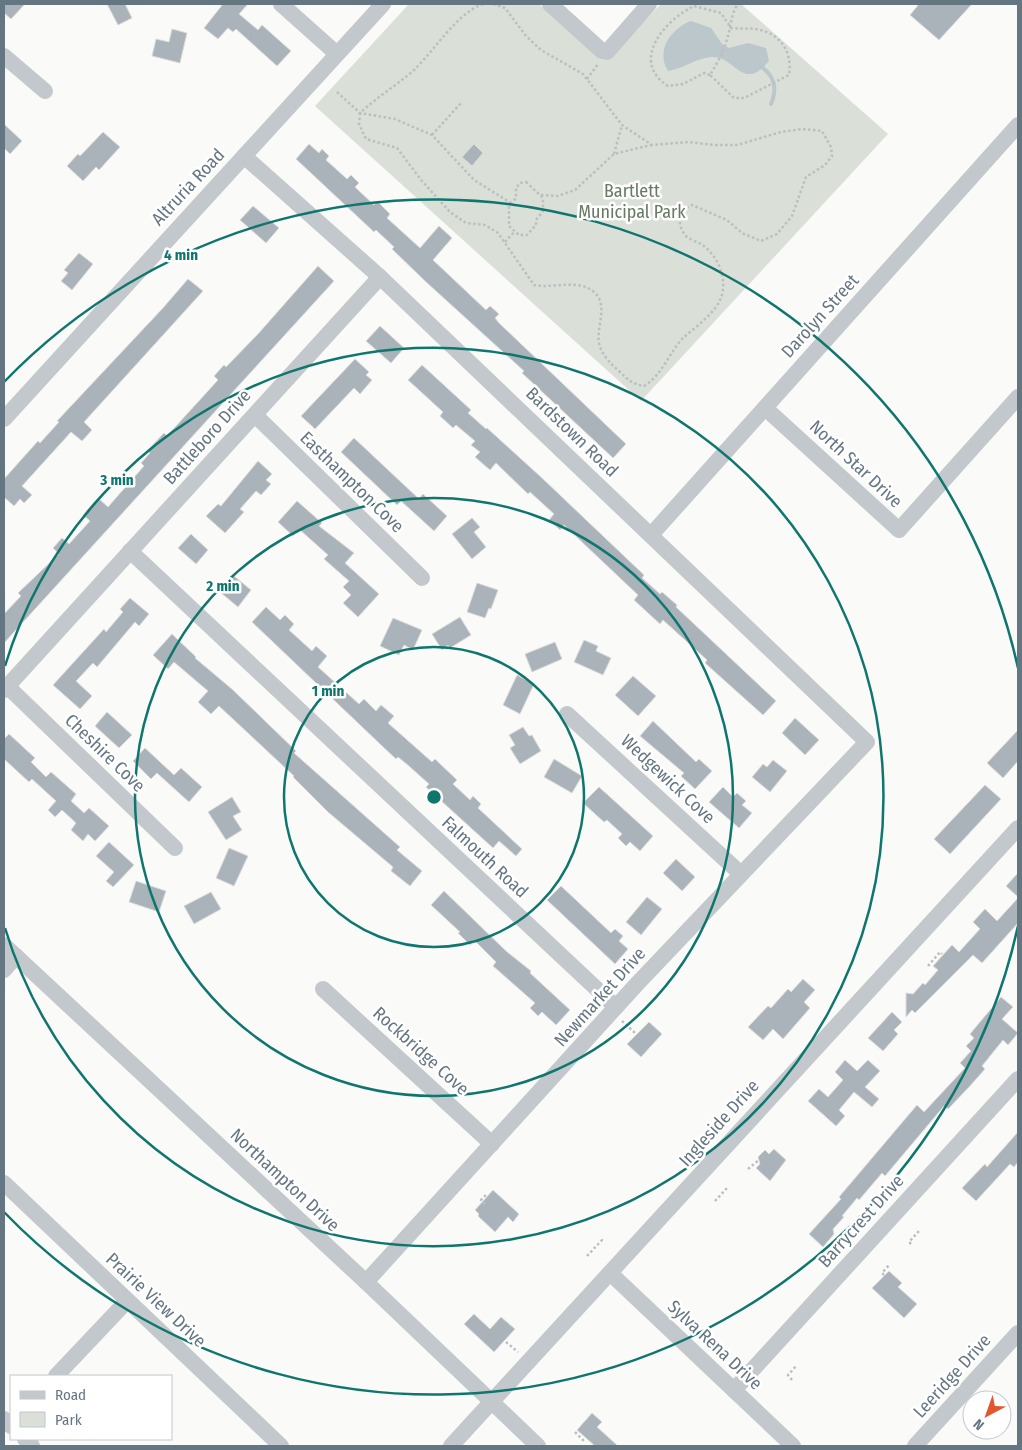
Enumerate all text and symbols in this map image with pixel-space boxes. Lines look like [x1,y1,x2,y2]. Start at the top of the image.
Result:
street label: Altruria Road [147,144,229,230]
park label: Bartlett Municipal Park [578,180,686,223]
text: 4 min [164,246,198,264]
street label: Darolyn Street [777,270,863,362]
street label: Bardstown Road [521,383,623,481]
street label: Battleboro Drive [159,385,256,489]
street label: North Star Drive [805,416,907,512]
street label: Easthampton Cove [295,427,409,537]
text: 3 min [99,471,134,489]
text: 2 min [205,577,240,595]
text: 1 min [312,682,344,700]
street label: Cheshire Cove [60,709,150,797]
street label: Wedgewick Cove [616,730,720,828]
centre of rings [425,788,443,806]
street label: Falmouth Road [437,811,533,903]
street label: Newmarket Drive [550,943,650,1051]
street label: Rockbridge Cove [369,1002,474,1100]
street label: Ingleside Drive [674,1075,764,1171]
street label: Northampton Drive [226,1124,344,1236]
street label: Barrycrest Drive [814,1170,909,1272]
street label: Prairie View Drive [101,1248,211,1352]
street label: Sylva Rena Drive [663,1296,767,1394]
street label: Leeridge Drive [909,1329,995,1422]
legend [10,1375,172,1440]
text: Road [55,1386,86,1404]
north arrow [962,1390,1012,1440]
text: Park [55,1411,82,1429]
text: N [970,1415,988,1434]

